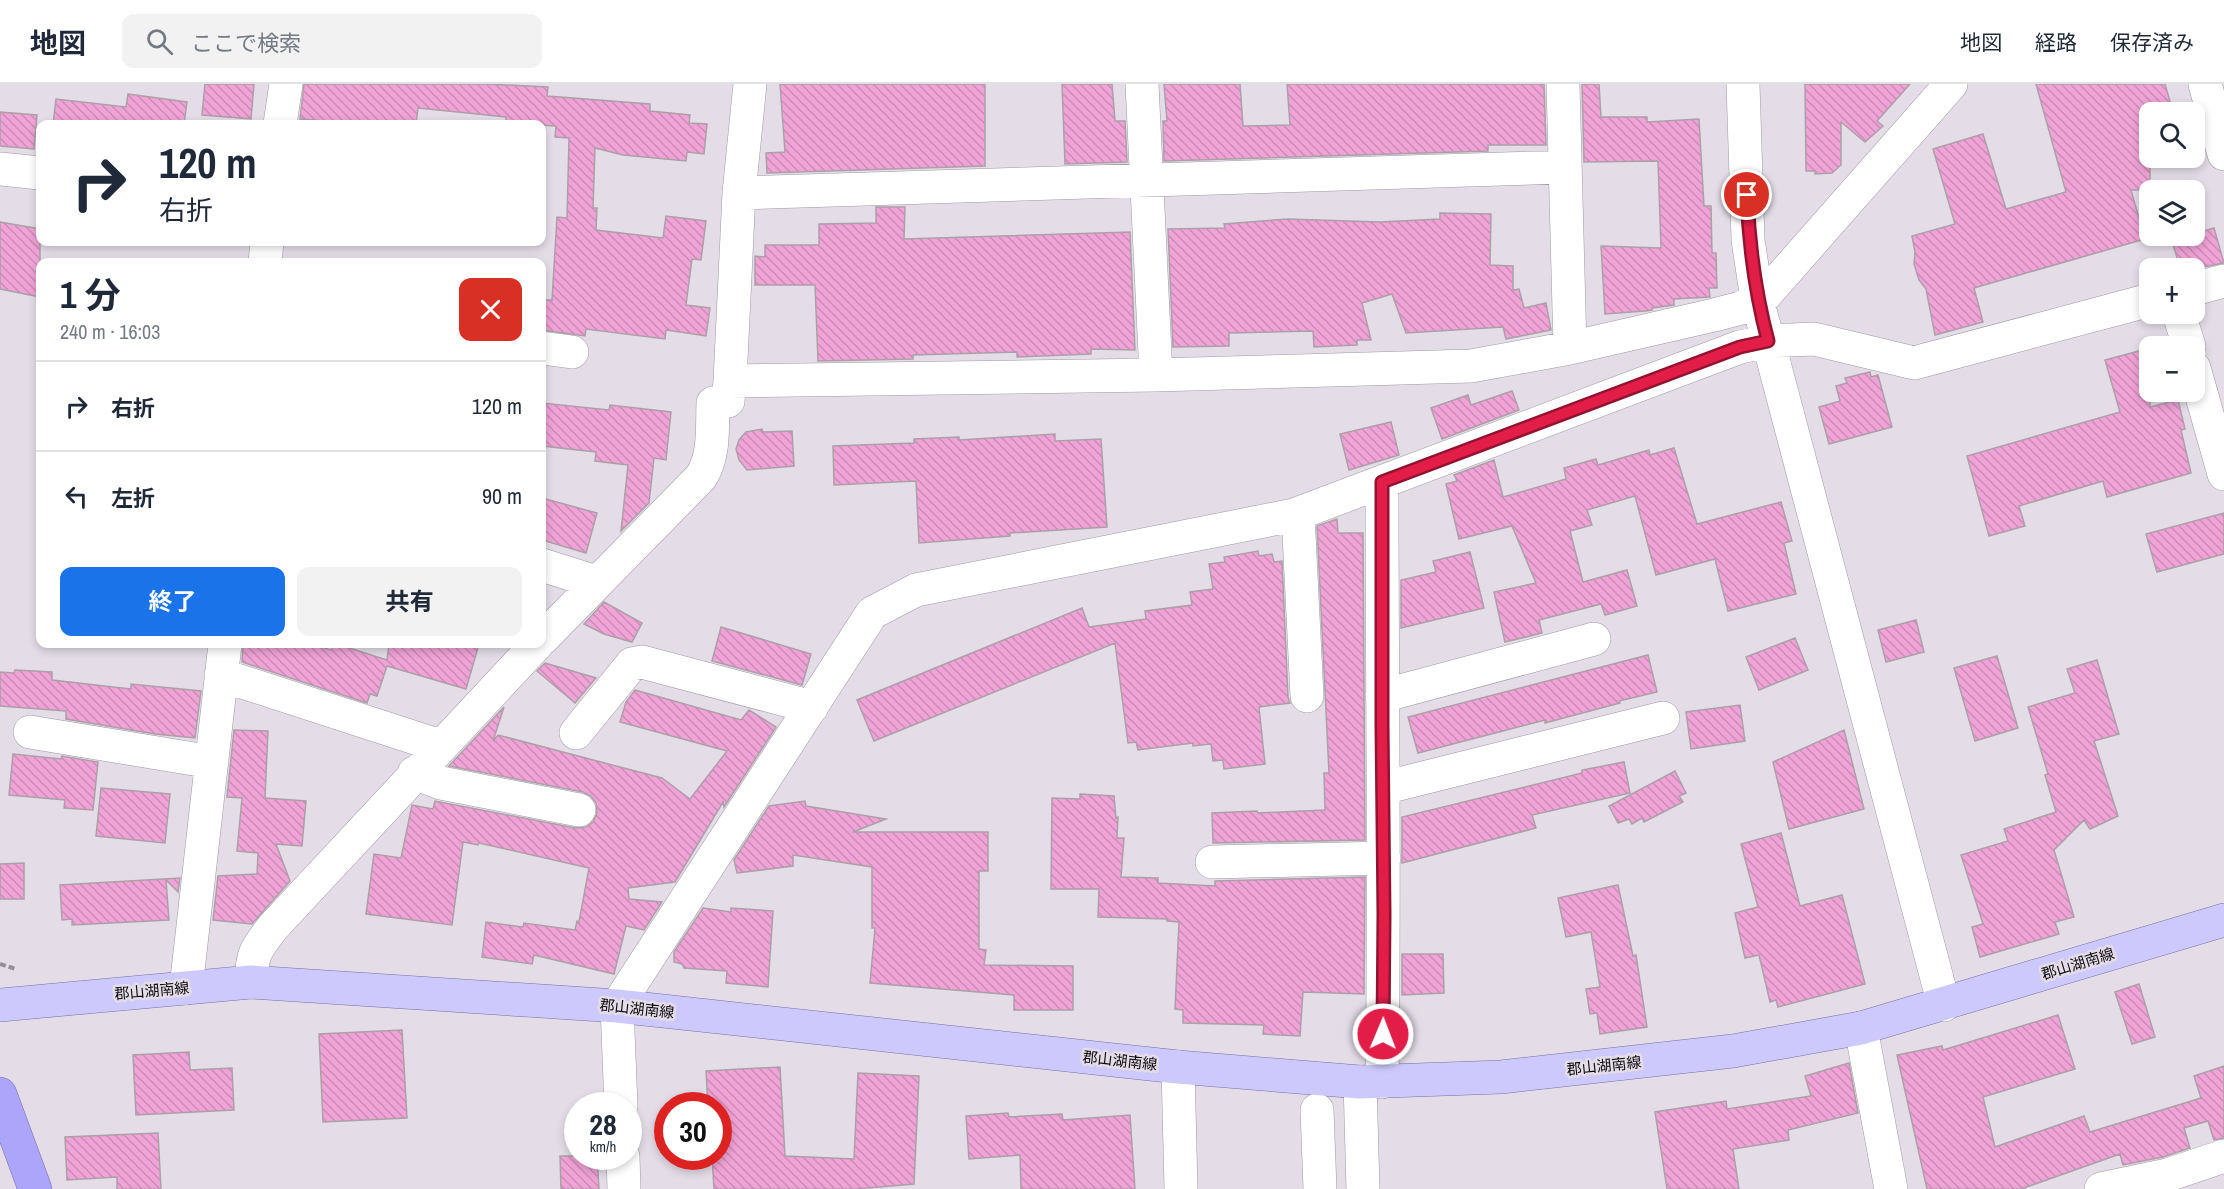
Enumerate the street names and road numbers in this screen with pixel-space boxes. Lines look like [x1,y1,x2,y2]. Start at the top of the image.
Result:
street label: 郡山湖南線 [2039,943,2117,985]
street label: 郡山湖南線 [114,977,190,1004]
street label: 郡山湖南線 [599,994,675,1023]
street label: 郡山湖南線 [1082,1046,1158,1075]
street label: 郡山湖南線 [1566,1051,1642,1080]

